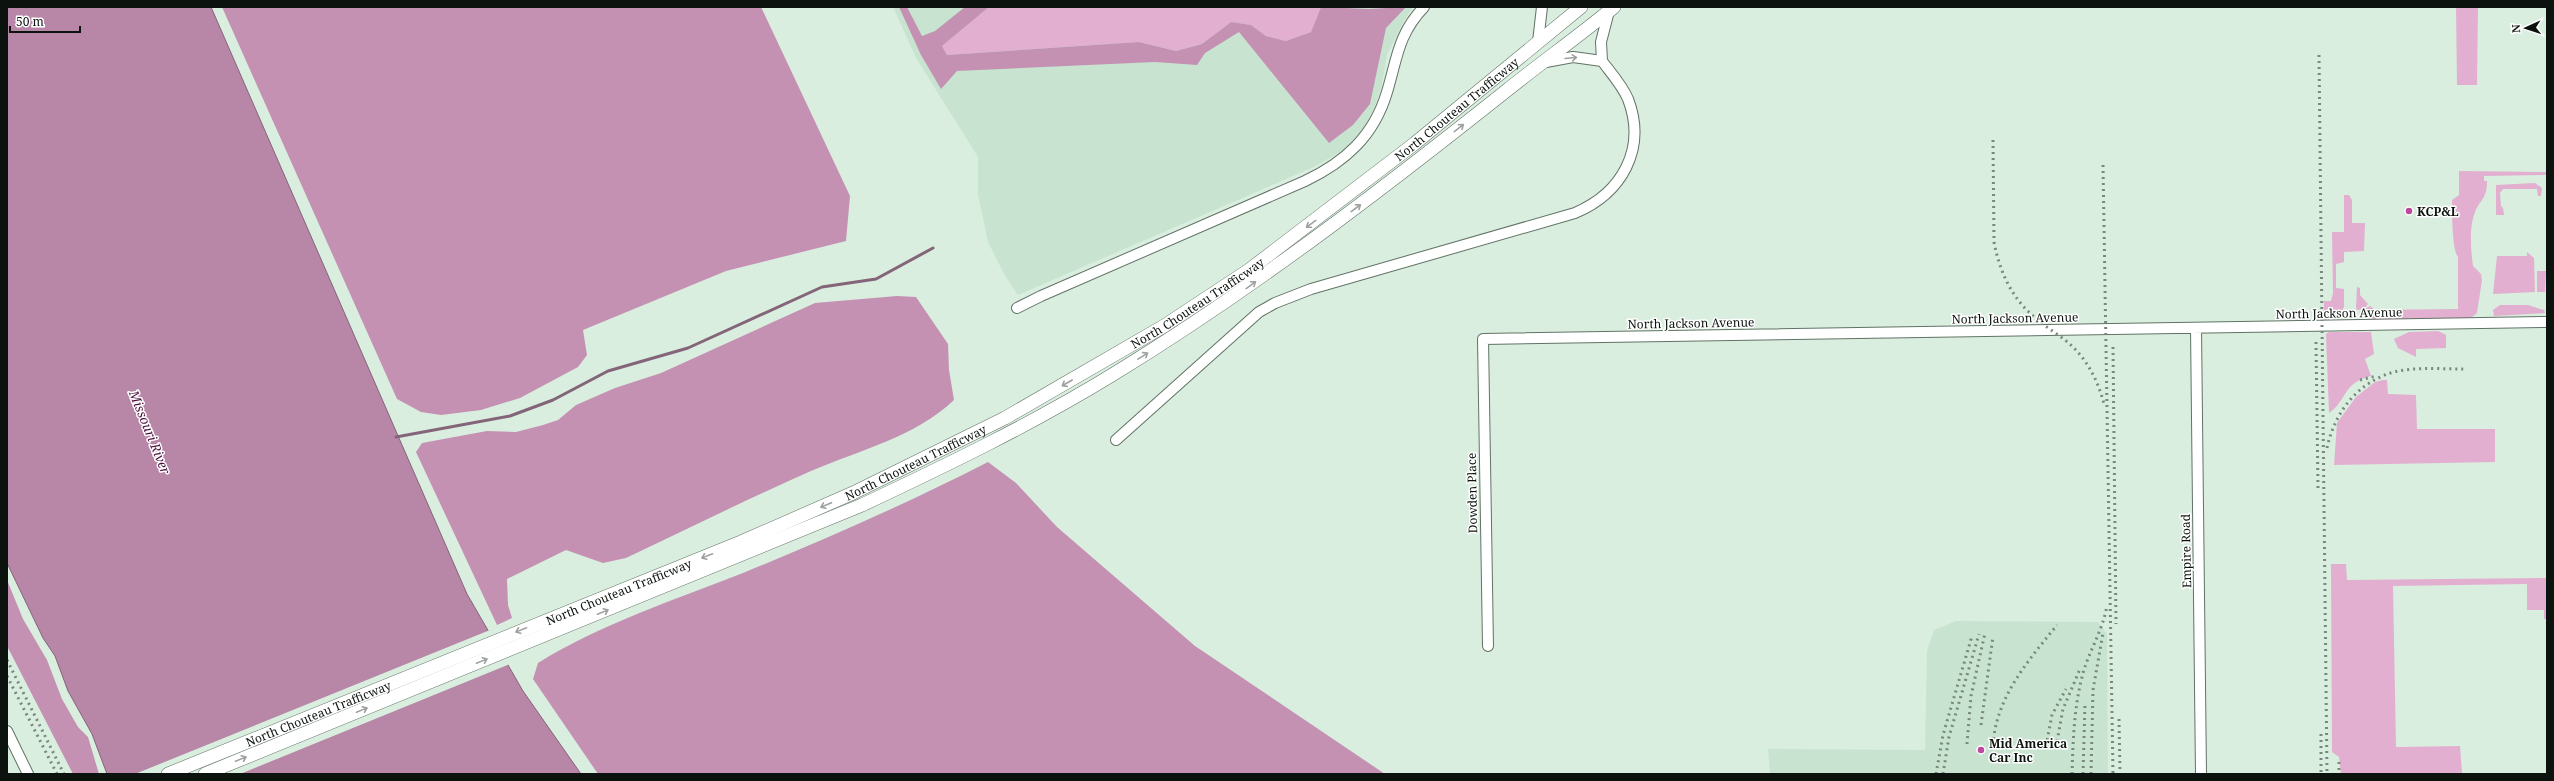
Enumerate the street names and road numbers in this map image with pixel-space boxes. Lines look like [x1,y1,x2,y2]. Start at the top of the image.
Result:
street label: North Chouteau Trafficway [1391,53,1522,165]
street label: North Chouteau Trafficway [1127,253,1267,352]
street label: North Jackson Avenue [2275,303,2403,323]
street label: North Jackson Avenue [1951,308,2079,328]
street label: North Jackson Avenue [1627,313,1755,333]
street label: North Chouteau Trafficway [842,420,989,504]
street label: Dowden Place [1463,453,1481,533]
street label: Empire Road [2177,513,2195,588]
street label: North Chouteau Trafficway [543,554,694,629]
street label: North Chouteau Trafficway [243,676,394,750]

